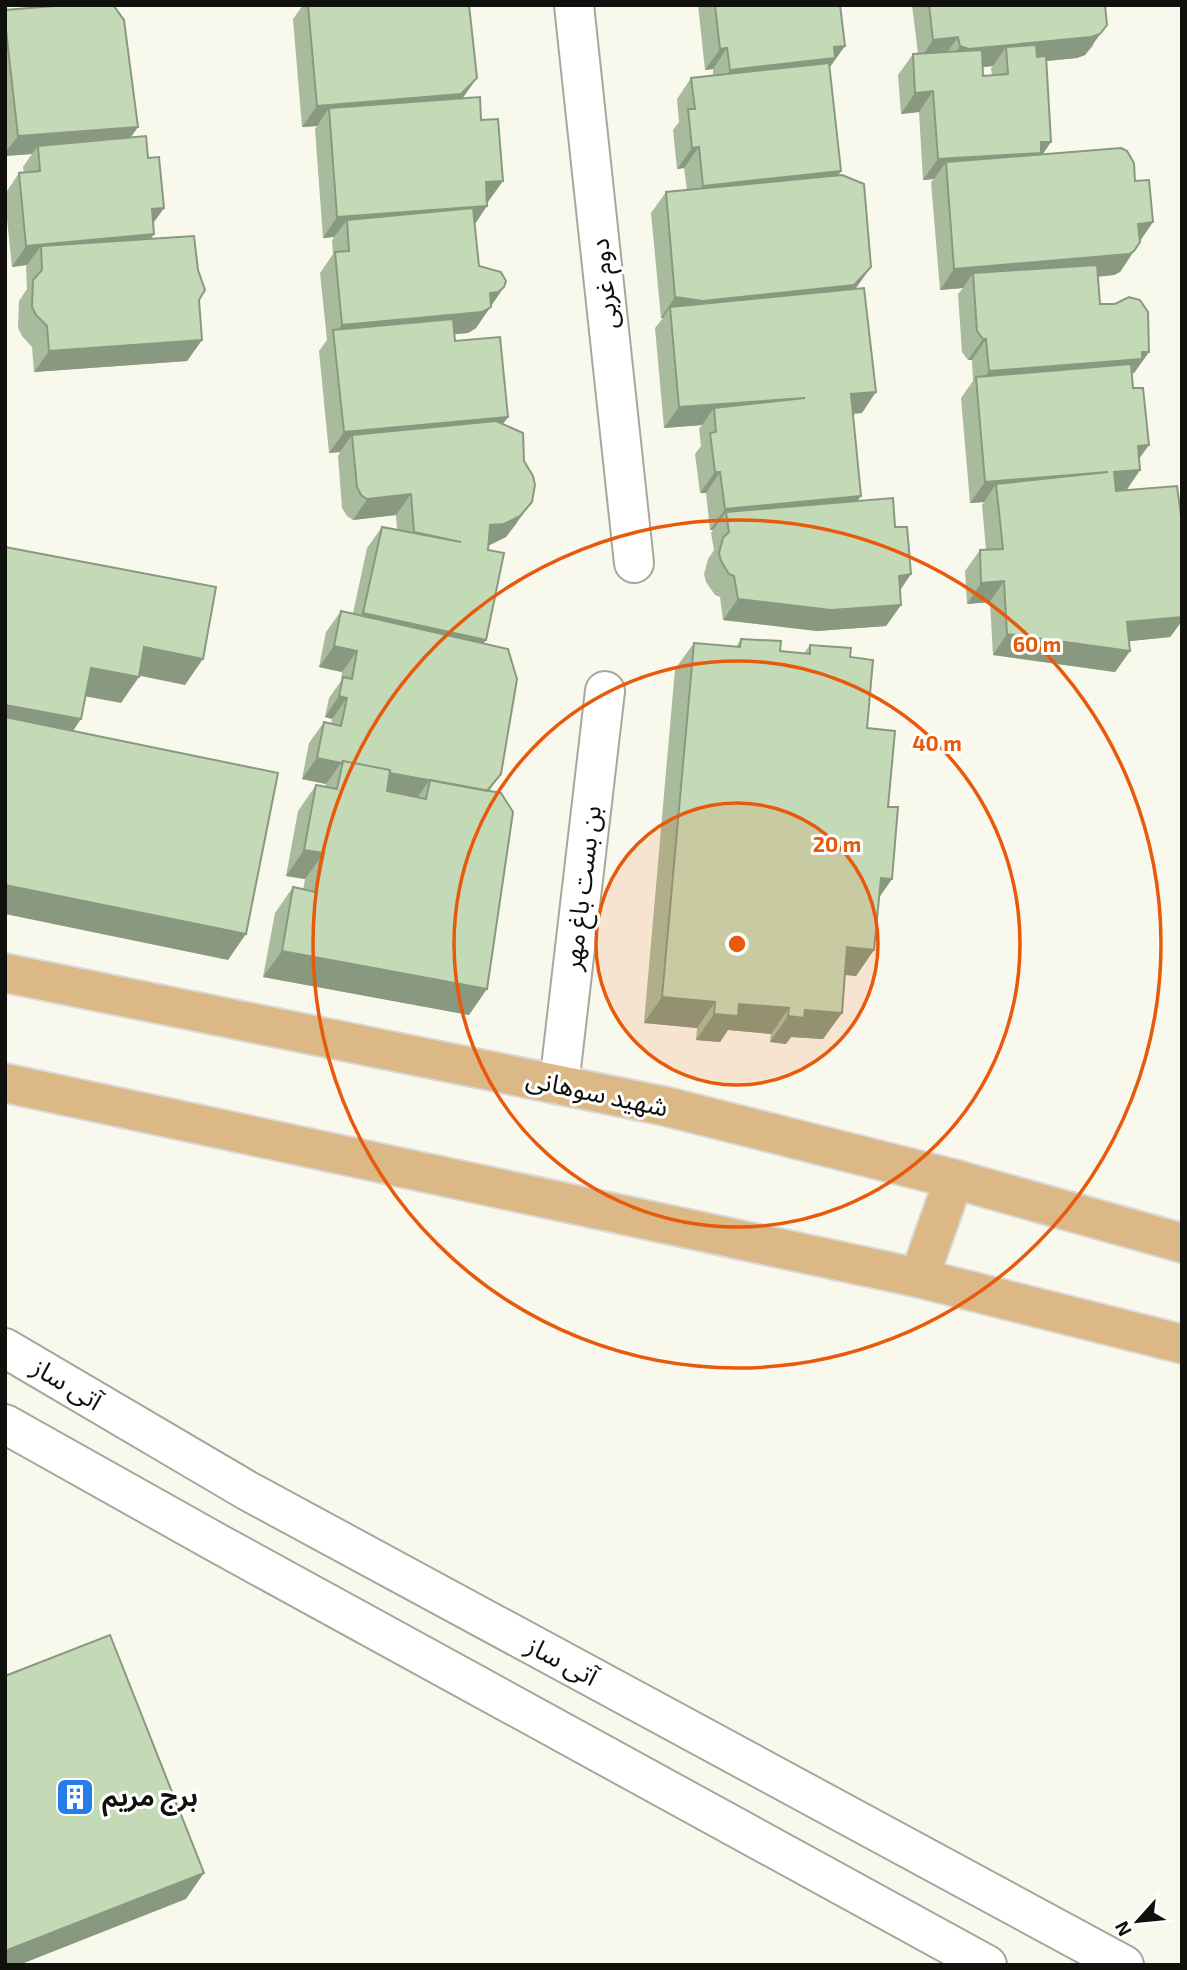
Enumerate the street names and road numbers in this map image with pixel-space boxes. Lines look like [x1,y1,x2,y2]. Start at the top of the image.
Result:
street label: دوم غربی [582,237,629,331]
street label: بن بست باغ مهر [555,804,611,974]
street label: شهید سوهانی [523,1061,671,1123]
street label: آتی ساز [26,1349,110,1417]
street label: آتی ساز [520,1628,605,1693]

